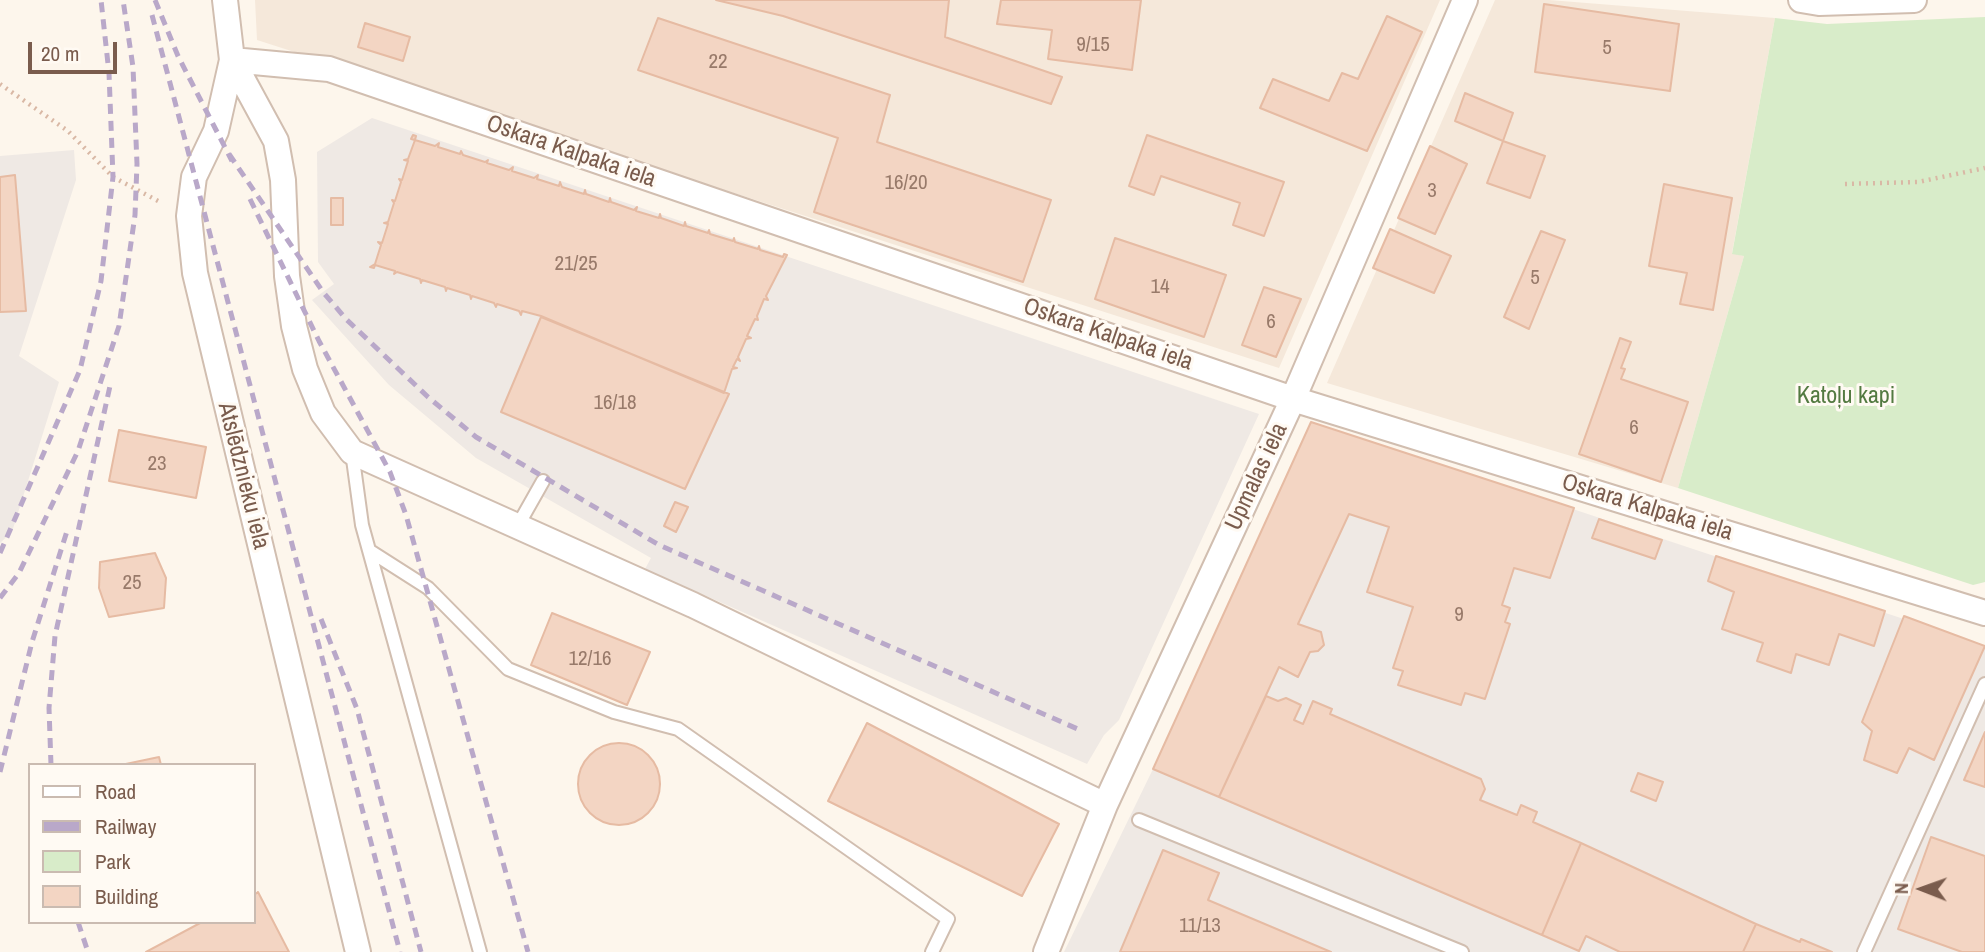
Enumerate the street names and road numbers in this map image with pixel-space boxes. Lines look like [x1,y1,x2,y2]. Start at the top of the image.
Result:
street label: Oskara Kalpaka iela [483,110,659,194]
street label: Oskara Kalpaka iela [1020,293,1196,377]
street label: Atslēdznieku iela [211,400,275,552]
street label: Upmalas iela [1220,419,1294,535]
street label: Oskara Kalpaka iela [1558,468,1736,548]

